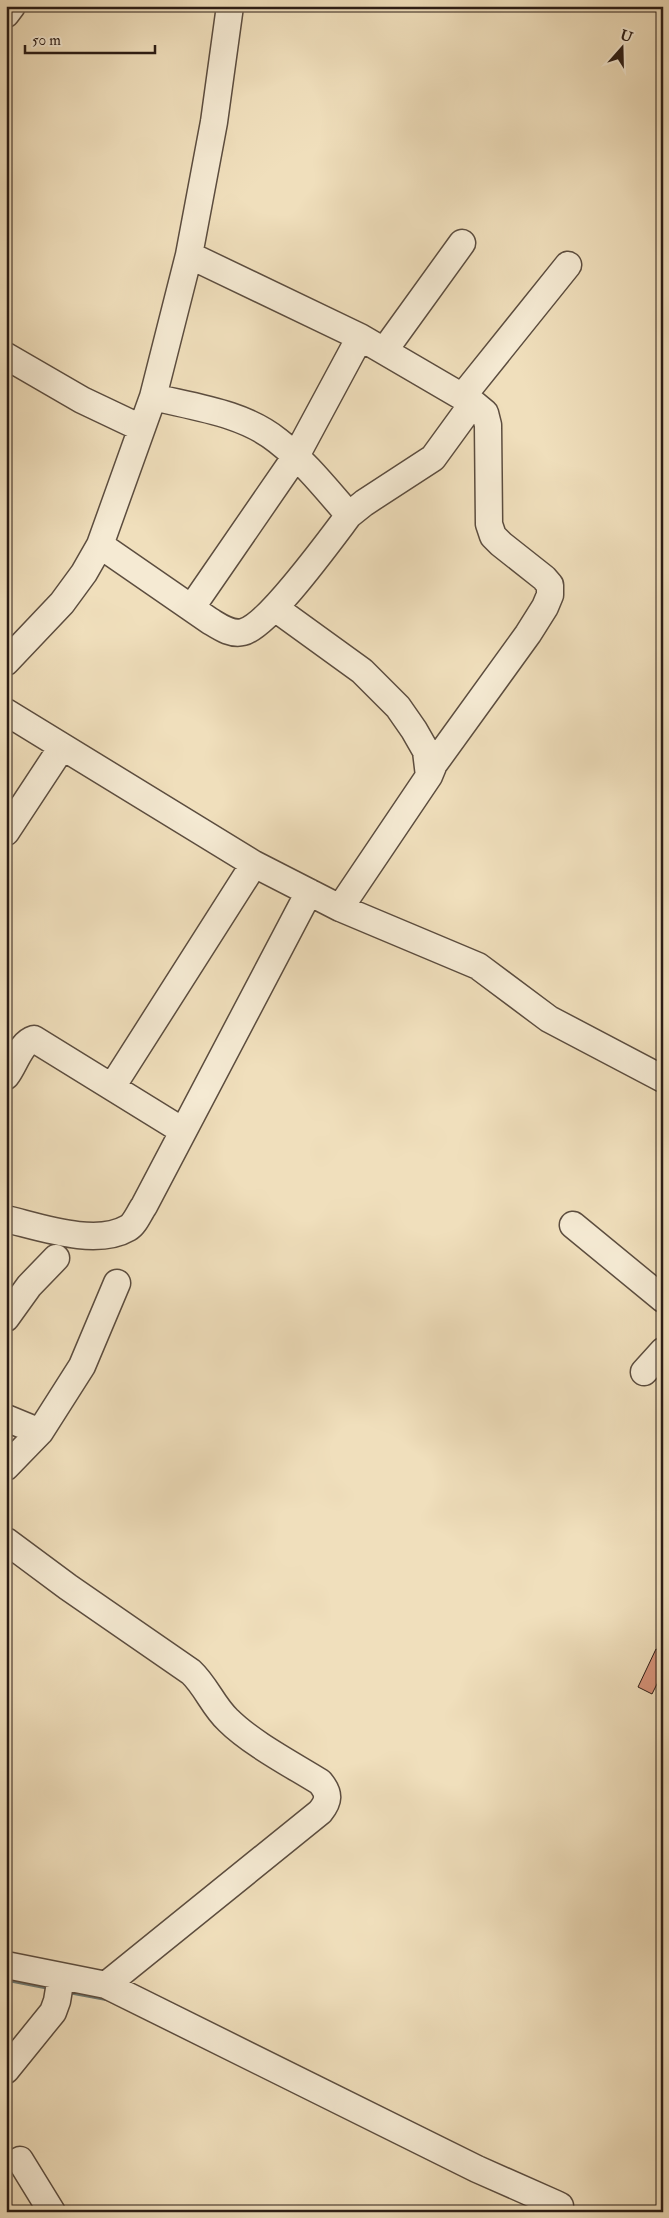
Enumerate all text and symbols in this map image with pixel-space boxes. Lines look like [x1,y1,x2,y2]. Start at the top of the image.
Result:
scale bar [25,22,155,54]
north arrow [596,22,646,72]
text: U [618,26,635,46]
text: 50 m [32,31,61,50]

